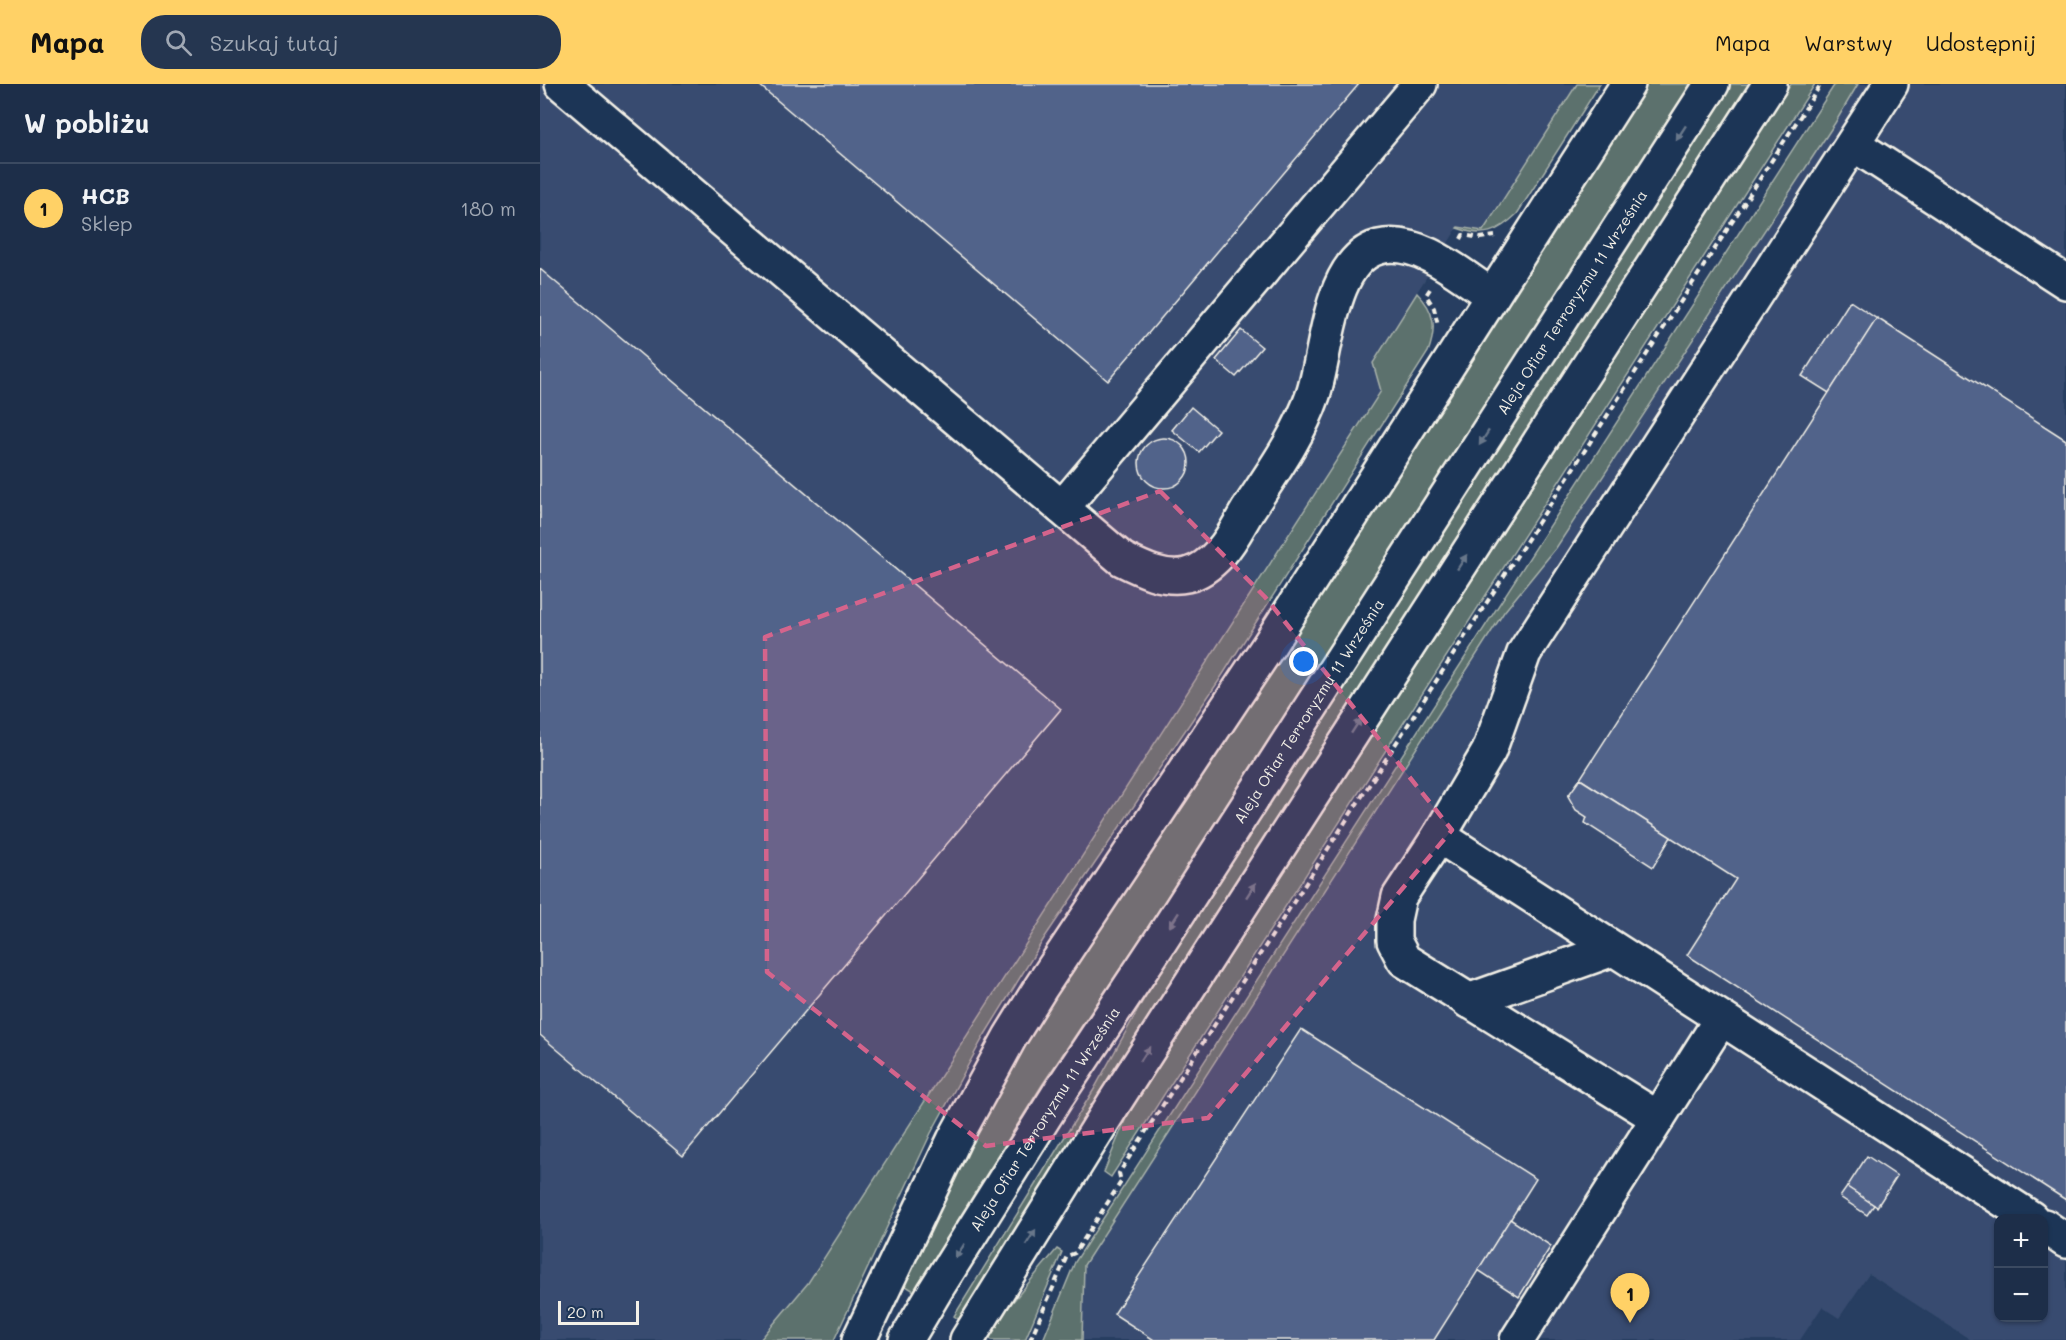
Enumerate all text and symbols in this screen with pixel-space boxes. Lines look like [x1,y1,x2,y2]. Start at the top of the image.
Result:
search box [141,15,561,69]
text: Mapa [30,24,105,60]
icon: search [162,26,195,59]
text: Szukaj tutaj [210,28,339,57]
text: Mapa [1715,29,1771,56]
text: Warstwy [1804,29,1893,56]
text: Udostępnij [1926,29,2036,56]
text: W pobliżu [24,106,150,140]
one-way arrow [1675,125,1686,141]
text: HCB [81,181,130,210]
street label: Aleja Ofiar Terroryzmu 11 Września [1492,186,1651,418]
text: 1 [39,195,48,221]
text: 180 m [460,195,516,221]
text: Sklep [81,210,133,236]
one-way arrow [1478,430,1490,446]
one-way arrow [1456,554,1467,570]
street label: Aleja Ofiar Terroryzmu 11 Września [1229,595,1388,827]
your location [1289,647,1318,676]
one-way arrow [1351,718,1362,734]
one-way arrow [1245,882,1256,898]
one-way arrow [1169,912,1180,928]
street label: Aleja Ofiar Terroryzmu 11 Września [965,1003,1124,1235]
one-way arrow [1140,1046,1151,1062]
map controls [1994,1214,2048,1322]
button: + [1994,1214,2048,1268]
one-way arrow [1025,1228,1036,1245]
one-way arrow [954,1243,965,1259]
button: − [1994,1268,2048,1322]
pin: 1 [1610,1274,1650,1323]
scale bar [558,1298,639,1326]
text: 20 m [567,1301,604,1322]

